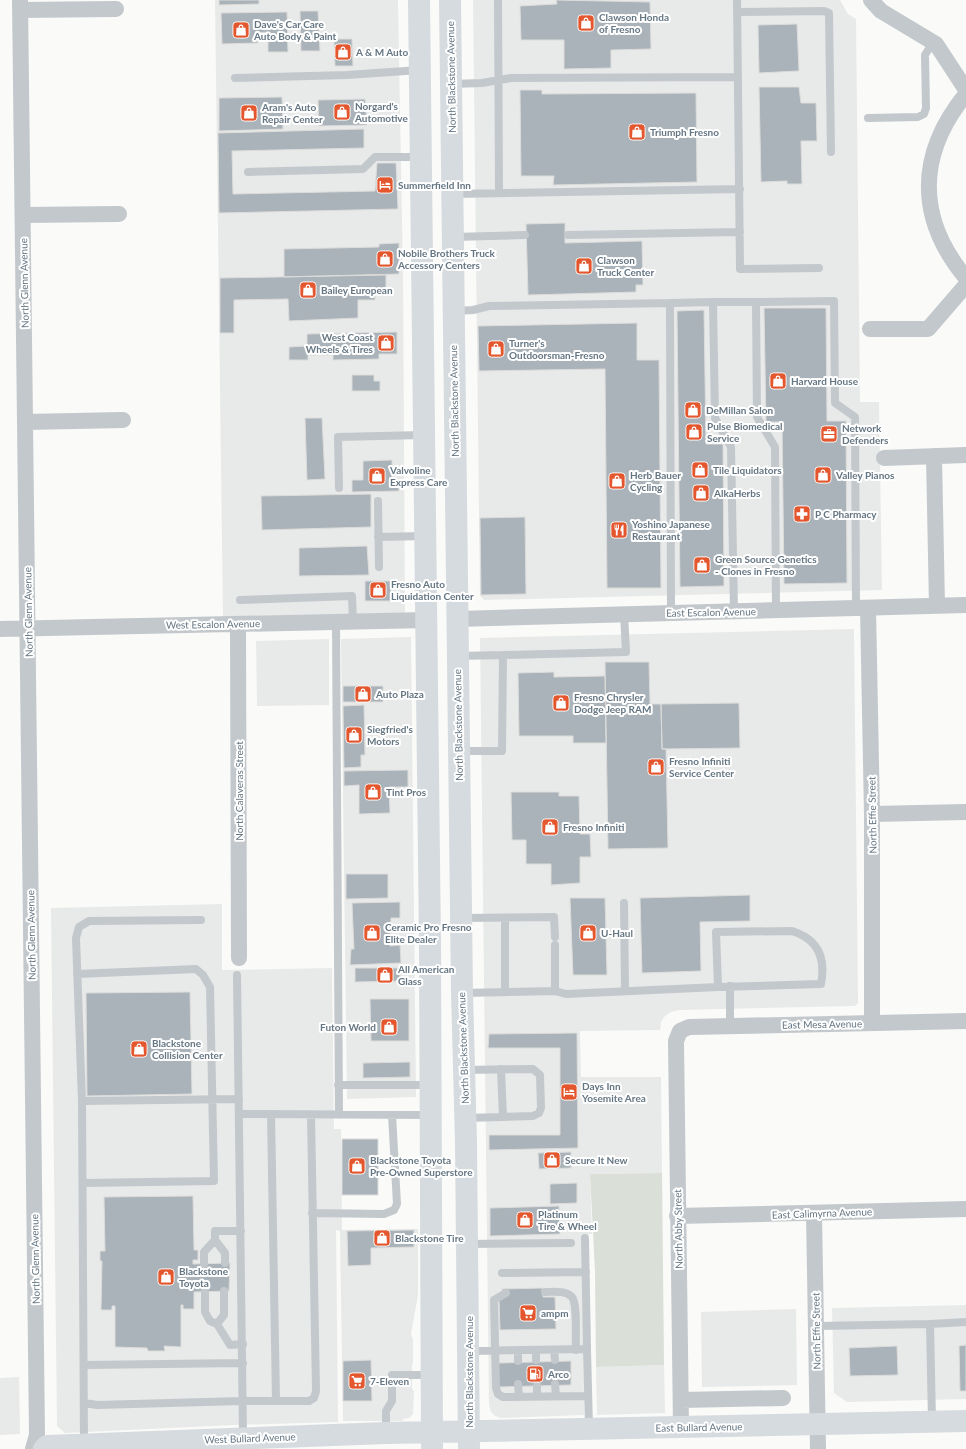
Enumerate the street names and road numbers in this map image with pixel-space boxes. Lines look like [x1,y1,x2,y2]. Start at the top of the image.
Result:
street label: North Blackstone Avenue [444,21,458,133]
street label: North Glenn Avenue [17,238,31,328]
street label: North Blackstone Avenue [447,345,461,457]
street label: North Glenn Avenue [21,567,35,657]
street label: East Escalon Avenue [666,605,756,619]
street label: West Escalon Avenue [166,617,260,631]
street label: North Blackstone Avenue [451,669,465,781]
street label: North Calaveras Street [233,741,245,841]
street label: North Effie Street [865,776,879,854]
street label: North Glenn Avenue [24,890,38,980]
street label: North Blackstone Avenue [455,992,471,1104]
street label: East Mesa Avenue [782,1017,862,1031]
street label: North Abby Street [671,1189,685,1269]
street label: East Calimyrna Avenue [772,1205,872,1221]
street label: North Glenn Avenue [28,1214,42,1304]
street label: North Effie Street [809,1292,823,1370]
street label: North Blackstone Avenue [463,1316,475,1428]
street label: East Bullard Avenue [655,1420,743,1434]
street label: West Bullard Avenue [204,1430,296,1446]

